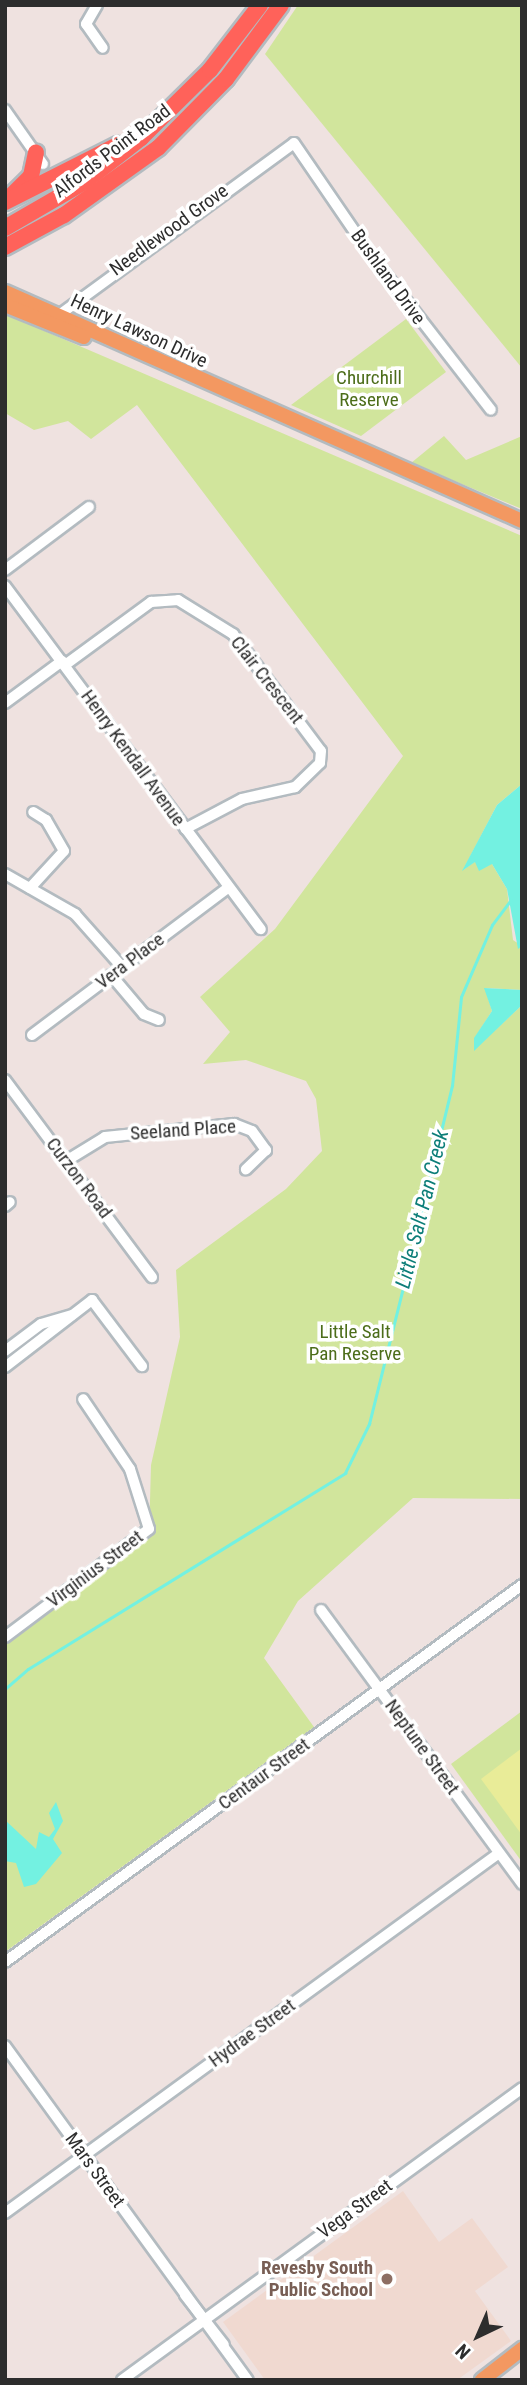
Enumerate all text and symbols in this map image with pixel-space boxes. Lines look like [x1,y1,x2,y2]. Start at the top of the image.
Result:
street label: Alfords Point Road [49,100,175,202]
street label: Needlewood Grove [105,179,233,281]
street label: Bushland Drive [346,225,430,329]
street label: Henry Lawson Drive [67,289,211,373]
park label: Churchill Reserve [336,367,402,411]
street label: Clair Crescent [226,632,308,728]
street label: Henry Kendall Avenue [76,686,190,830]
street label: Vera Place [91,928,169,994]
street label: Seeland Place [129,1115,237,1145]
water label: Little Salt Pan Creek [390,1127,454,1291]
street label: Curzon Road [41,1133,117,1223]
park label: Little Salt Pan Reserve [309,1321,401,1365]
street label: Virginius Street [42,1525,148,1613]
street label: Neptune Street [380,1695,464,1799]
street label: Centaur Street [214,1733,314,1815]
street label: Hydrae Street [204,1994,300,2072]
street label: Mars Street [60,2128,130,2212]
street label: Vega Street [313,2174,397,2244]
place label: Revesby South Public School [261,2257,373,2301]
marker: Revesby South Public School [379,2271,395,2287]
north arrow [443,2301,513,2371]
text: N [451,2339,475,2364]

